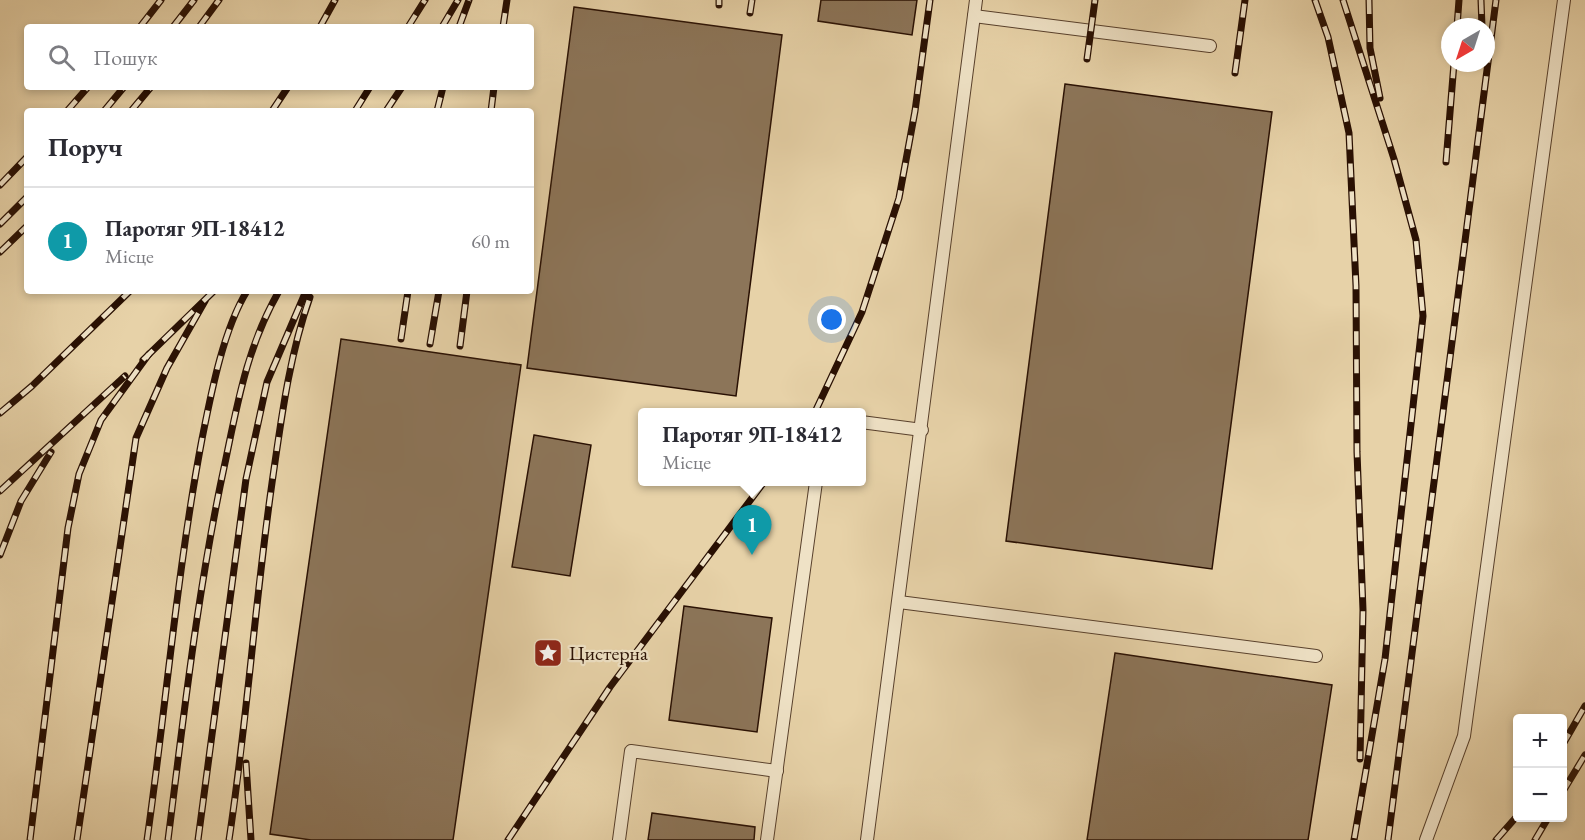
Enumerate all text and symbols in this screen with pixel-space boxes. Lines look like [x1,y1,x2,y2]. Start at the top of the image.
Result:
north arrow [1441,18,1495,72]
search box [24,24,534,90]
icon: search [45,41,78,74]
text: Пошук [93,43,157,72]
text: Поруч [48,130,123,164]
text: Паротяг 9П-18412 [105,214,285,243]
text: 1 [62,228,73,254]
text: 60 m [471,228,510,254]
text: Місце [105,243,154,269]
your location [817,305,846,334]
popup [638,408,866,486]
text: Паротяг 9П-18412 [662,420,842,449]
text: Місце [662,449,711,475]
pin: 1 [732,506,771,555]
place icon: Цистерна [532,637,564,669]
place label: Цистерна [569,640,648,666]
map controls [1513,714,1567,822]
button: + [1513,714,1567,768]
button: − [1513,768,1567,822]

